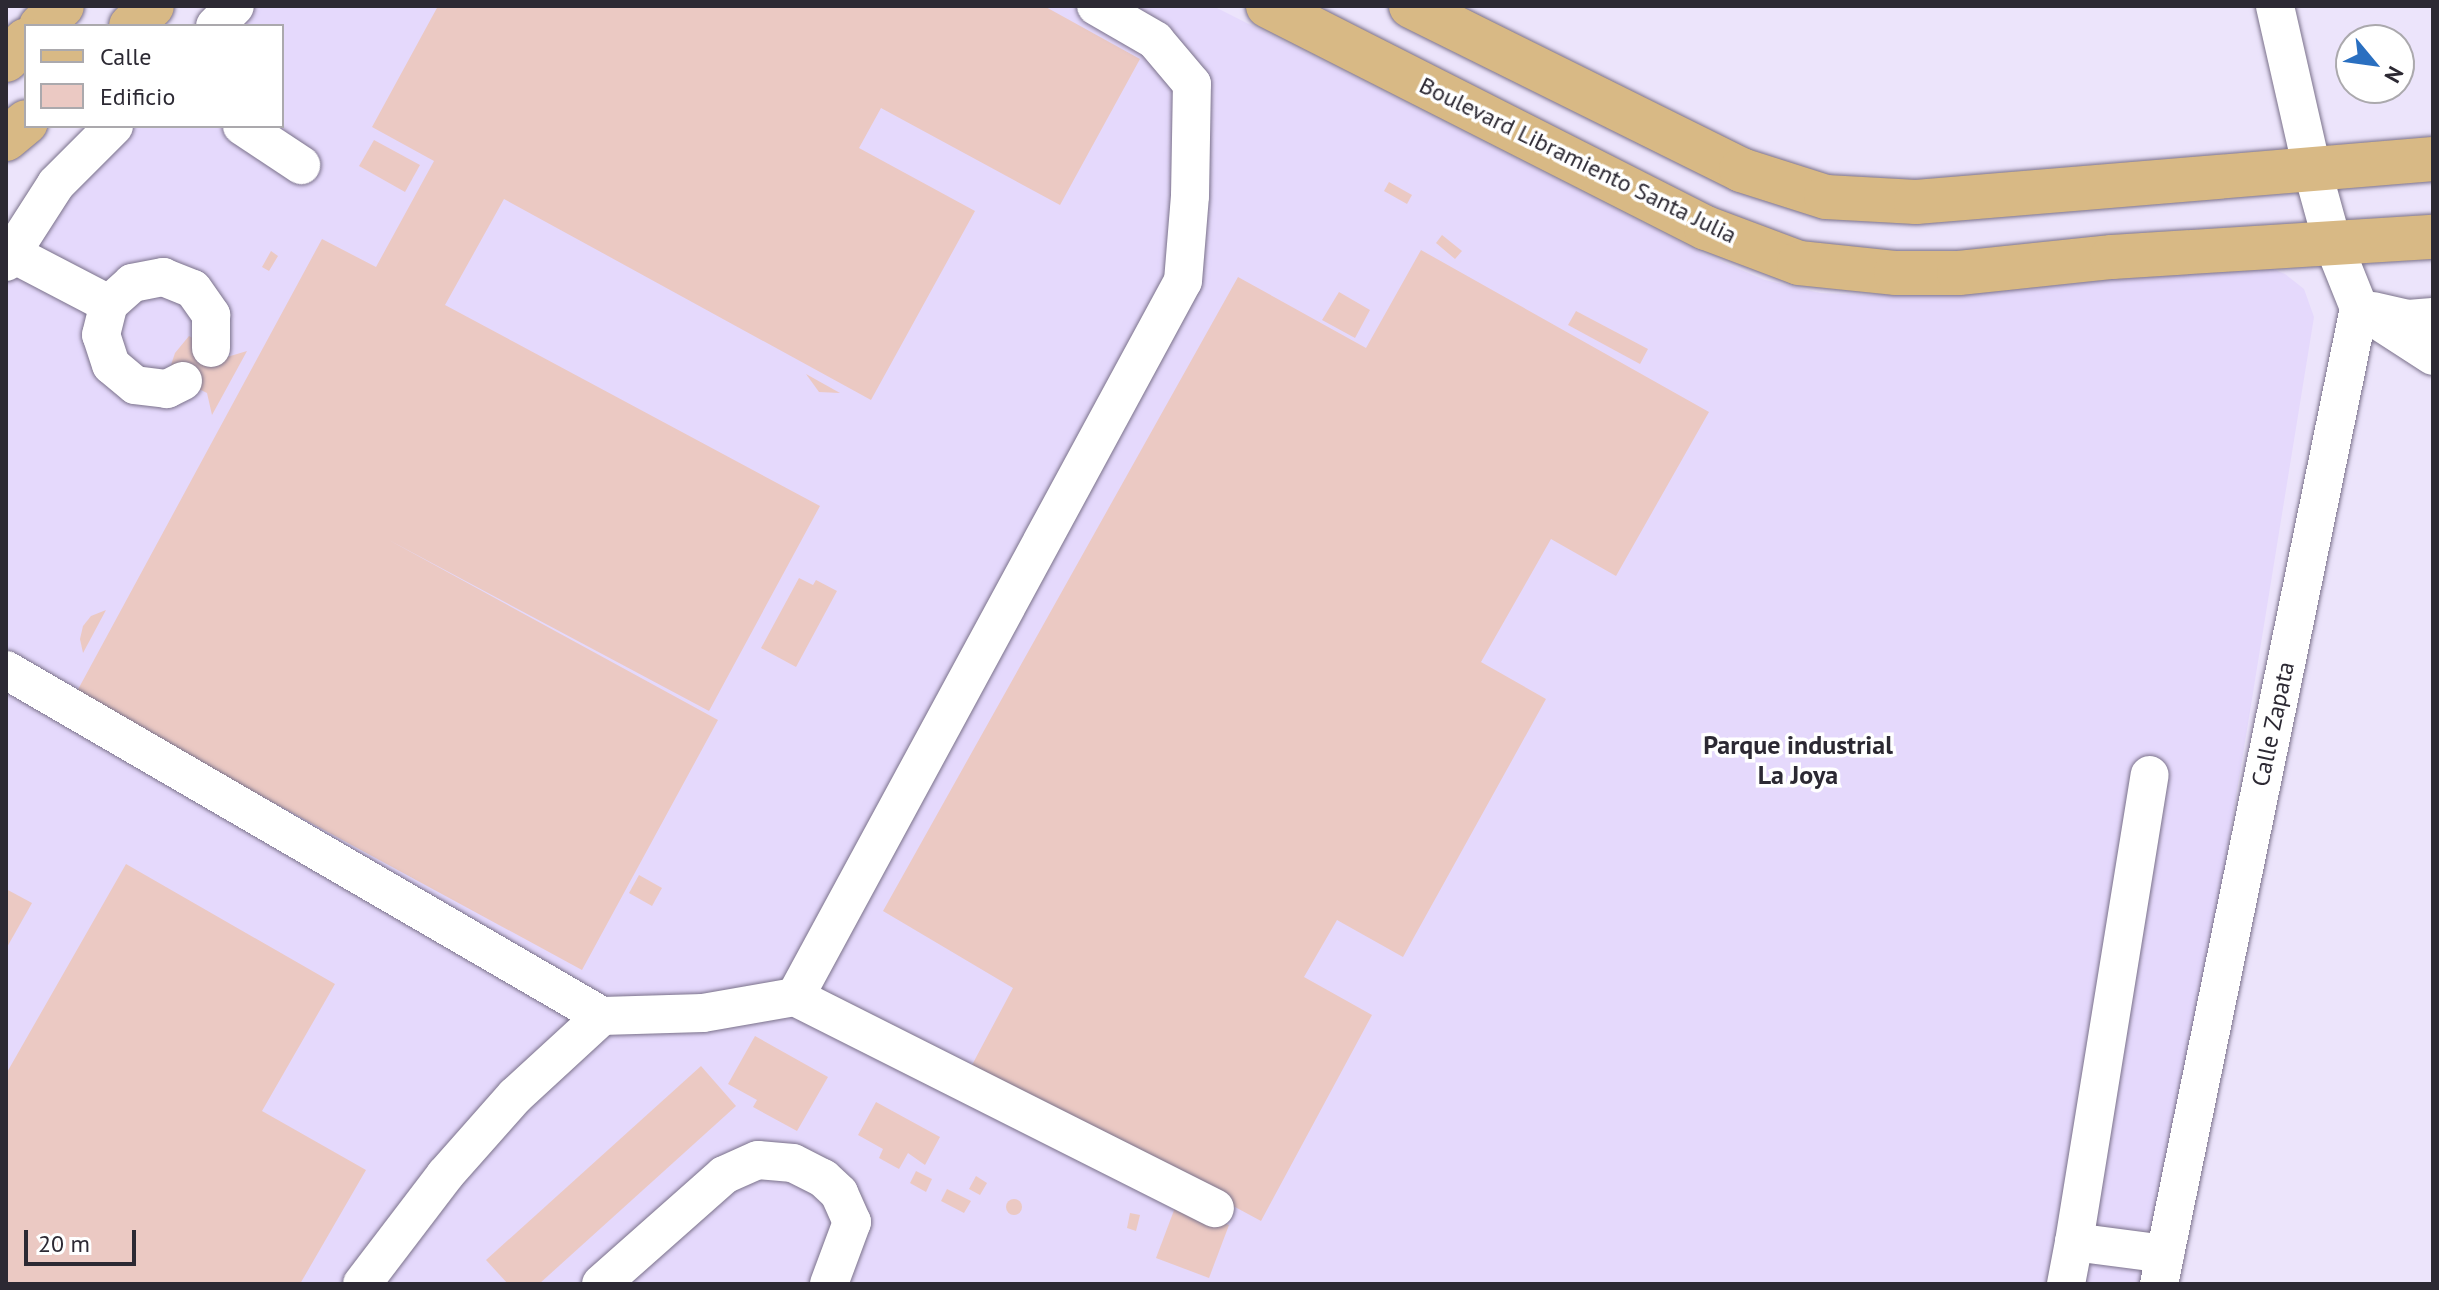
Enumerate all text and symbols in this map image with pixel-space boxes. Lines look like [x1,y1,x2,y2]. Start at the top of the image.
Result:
legend [24,24,284,128]
north arrow [2335,24,2415,104]
text: Calle [100,41,151,72]
text: N [2378,62,2410,88]
street label: Boulevard Libramiento Santa Julia [1415,71,1741,249]
text: Edificio [100,81,175,112]
street label: Calle Zapata [2246,659,2300,789]
district label: Parque industrial La Joya [1703,729,1893,790]
scale bar [28,1214,140,1264]
text: 20 m [38,1228,90,1259]

